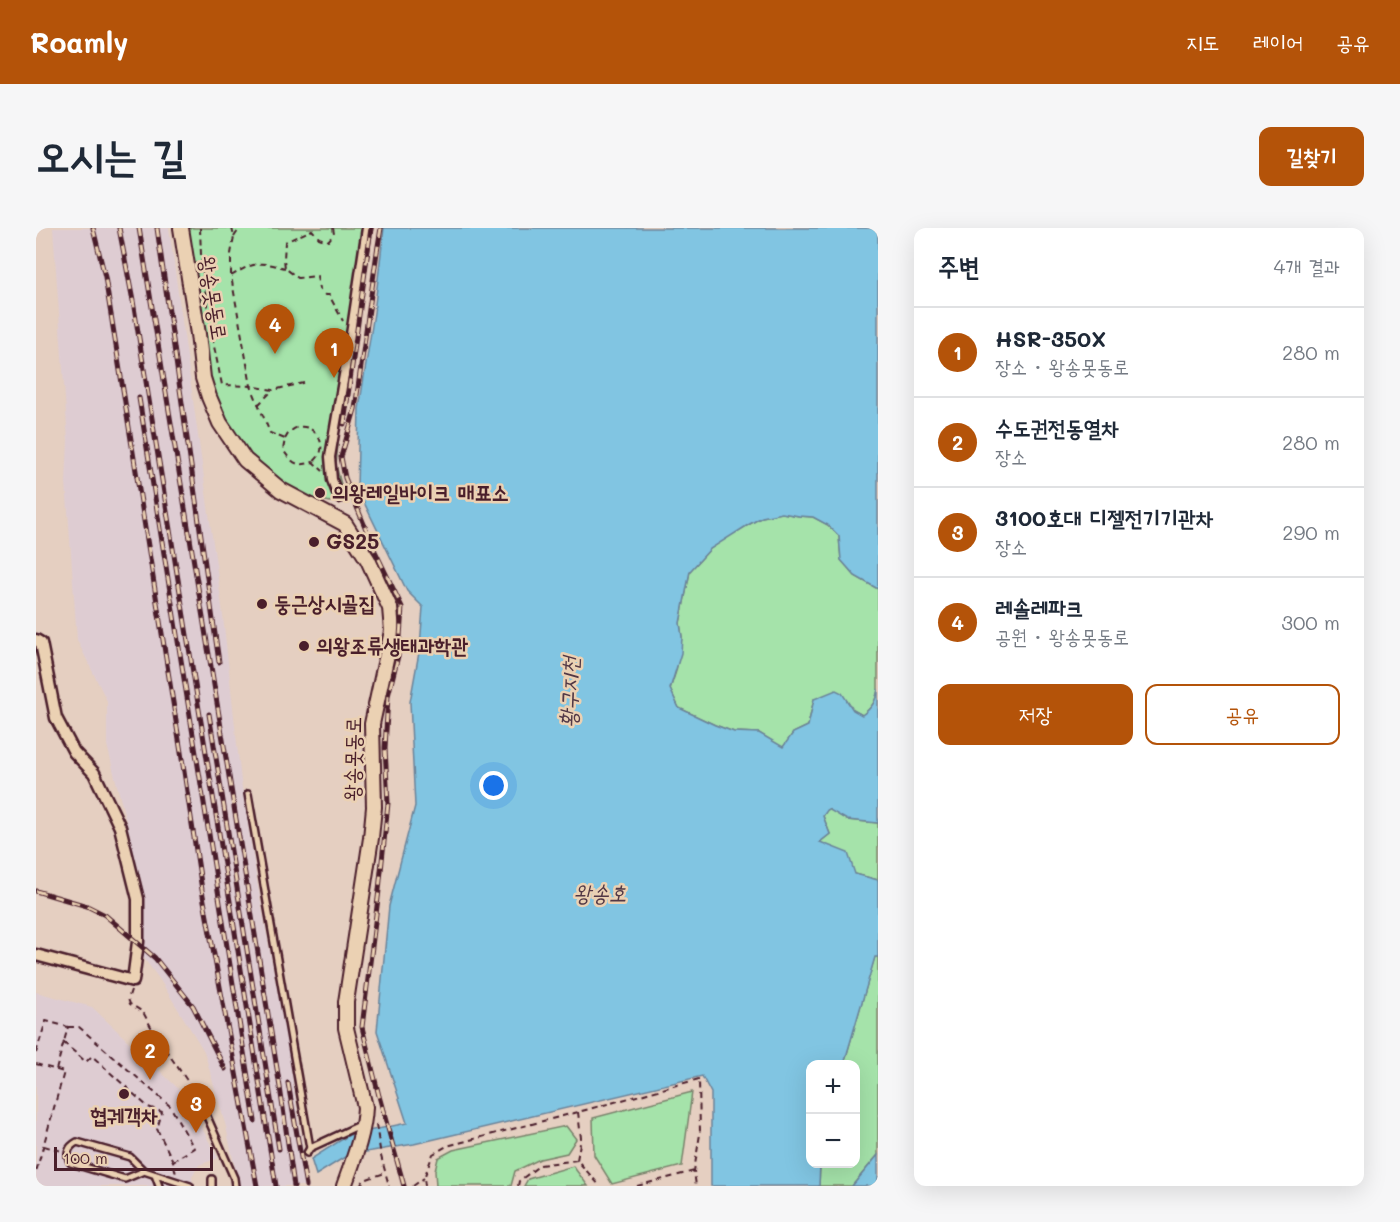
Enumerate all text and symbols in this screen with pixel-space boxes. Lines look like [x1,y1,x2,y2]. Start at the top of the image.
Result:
text: Roamly [30,24,129,60]
text: 지도 [1186,28,1220,55]
text: 레이어 [1253,28,1303,55]
text: 공유 [1336,28,1370,55]
text: 오시는 길 [36,127,186,182]
button: 길찾기 [1259,127,1364,186]
text: 주변 [938,249,980,283]
text: 4개 결과 [1274,253,1340,279]
street label: 왕송못동로 [195,254,234,342]
pin: 4 [256,304,294,354]
text: HSR-350X [995,324,1106,353]
pin: 1 [314,328,354,378]
text: 1 [953,339,962,365]
text: 280 m [1282,339,1340,365]
text: 장소 · 왕송못동로 [995,353,1129,379]
text: 수도권전동열차 [995,413,1119,442]
text: 2 [952,429,963,455]
text: 280 m [1282,429,1340,455]
text: 장소 [995,443,1027,469]
place label: 의왕레일바이크 매표소 [332,478,509,505]
marker: 의왕레일바이크 매표소 [313,486,327,500]
text: 3100호대 디젤전기기관차 [995,503,1214,532]
text: 3 [952,519,964,545]
text: 290 m [1282,519,1340,545]
place label: GS25 [326,527,379,554]
text: 장소 [995,533,1027,559]
marker: GS25 [307,535,321,549]
place label: 둥근상시골집 [274,589,375,616]
text: 레솔레파크 [995,593,1084,622]
marker: 둥근상시골집 [255,597,269,611]
text: 4 [951,609,964,635]
text: 300 m [1281,609,1340,635]
text: 공원 · 왕송못동로 [995,623,1129,649]
place label: 의왕조류생태과학관 [316,631,468,658]
marker: 의왕조류생태과학관 [297,639,311,653]
water label: 황구지천 [553,654,584,728]
button: 저장 [938,684,1133,745]
button: 공유 [1145,684,1340,745]
street label: 왕송못동로 [337,716,366,801]
your location [479,771,508,800]
water label: 왕송호 [573,878,627,907]
pin: 2 [130,1030,170,1080]
map controls [806,1060,860,1168]
button: + [806,1060,860,1114]
pin: 3 [176,1084,216,1133]
marker: 협궤객차 [117,1087,131,1101]
place label: 협궤객차 [90,1101,158,1128]
button: − [806,1114,860,1168]
scale bar [54,1144,213,1172]
text: 100 m [63,1147,108,1168]

